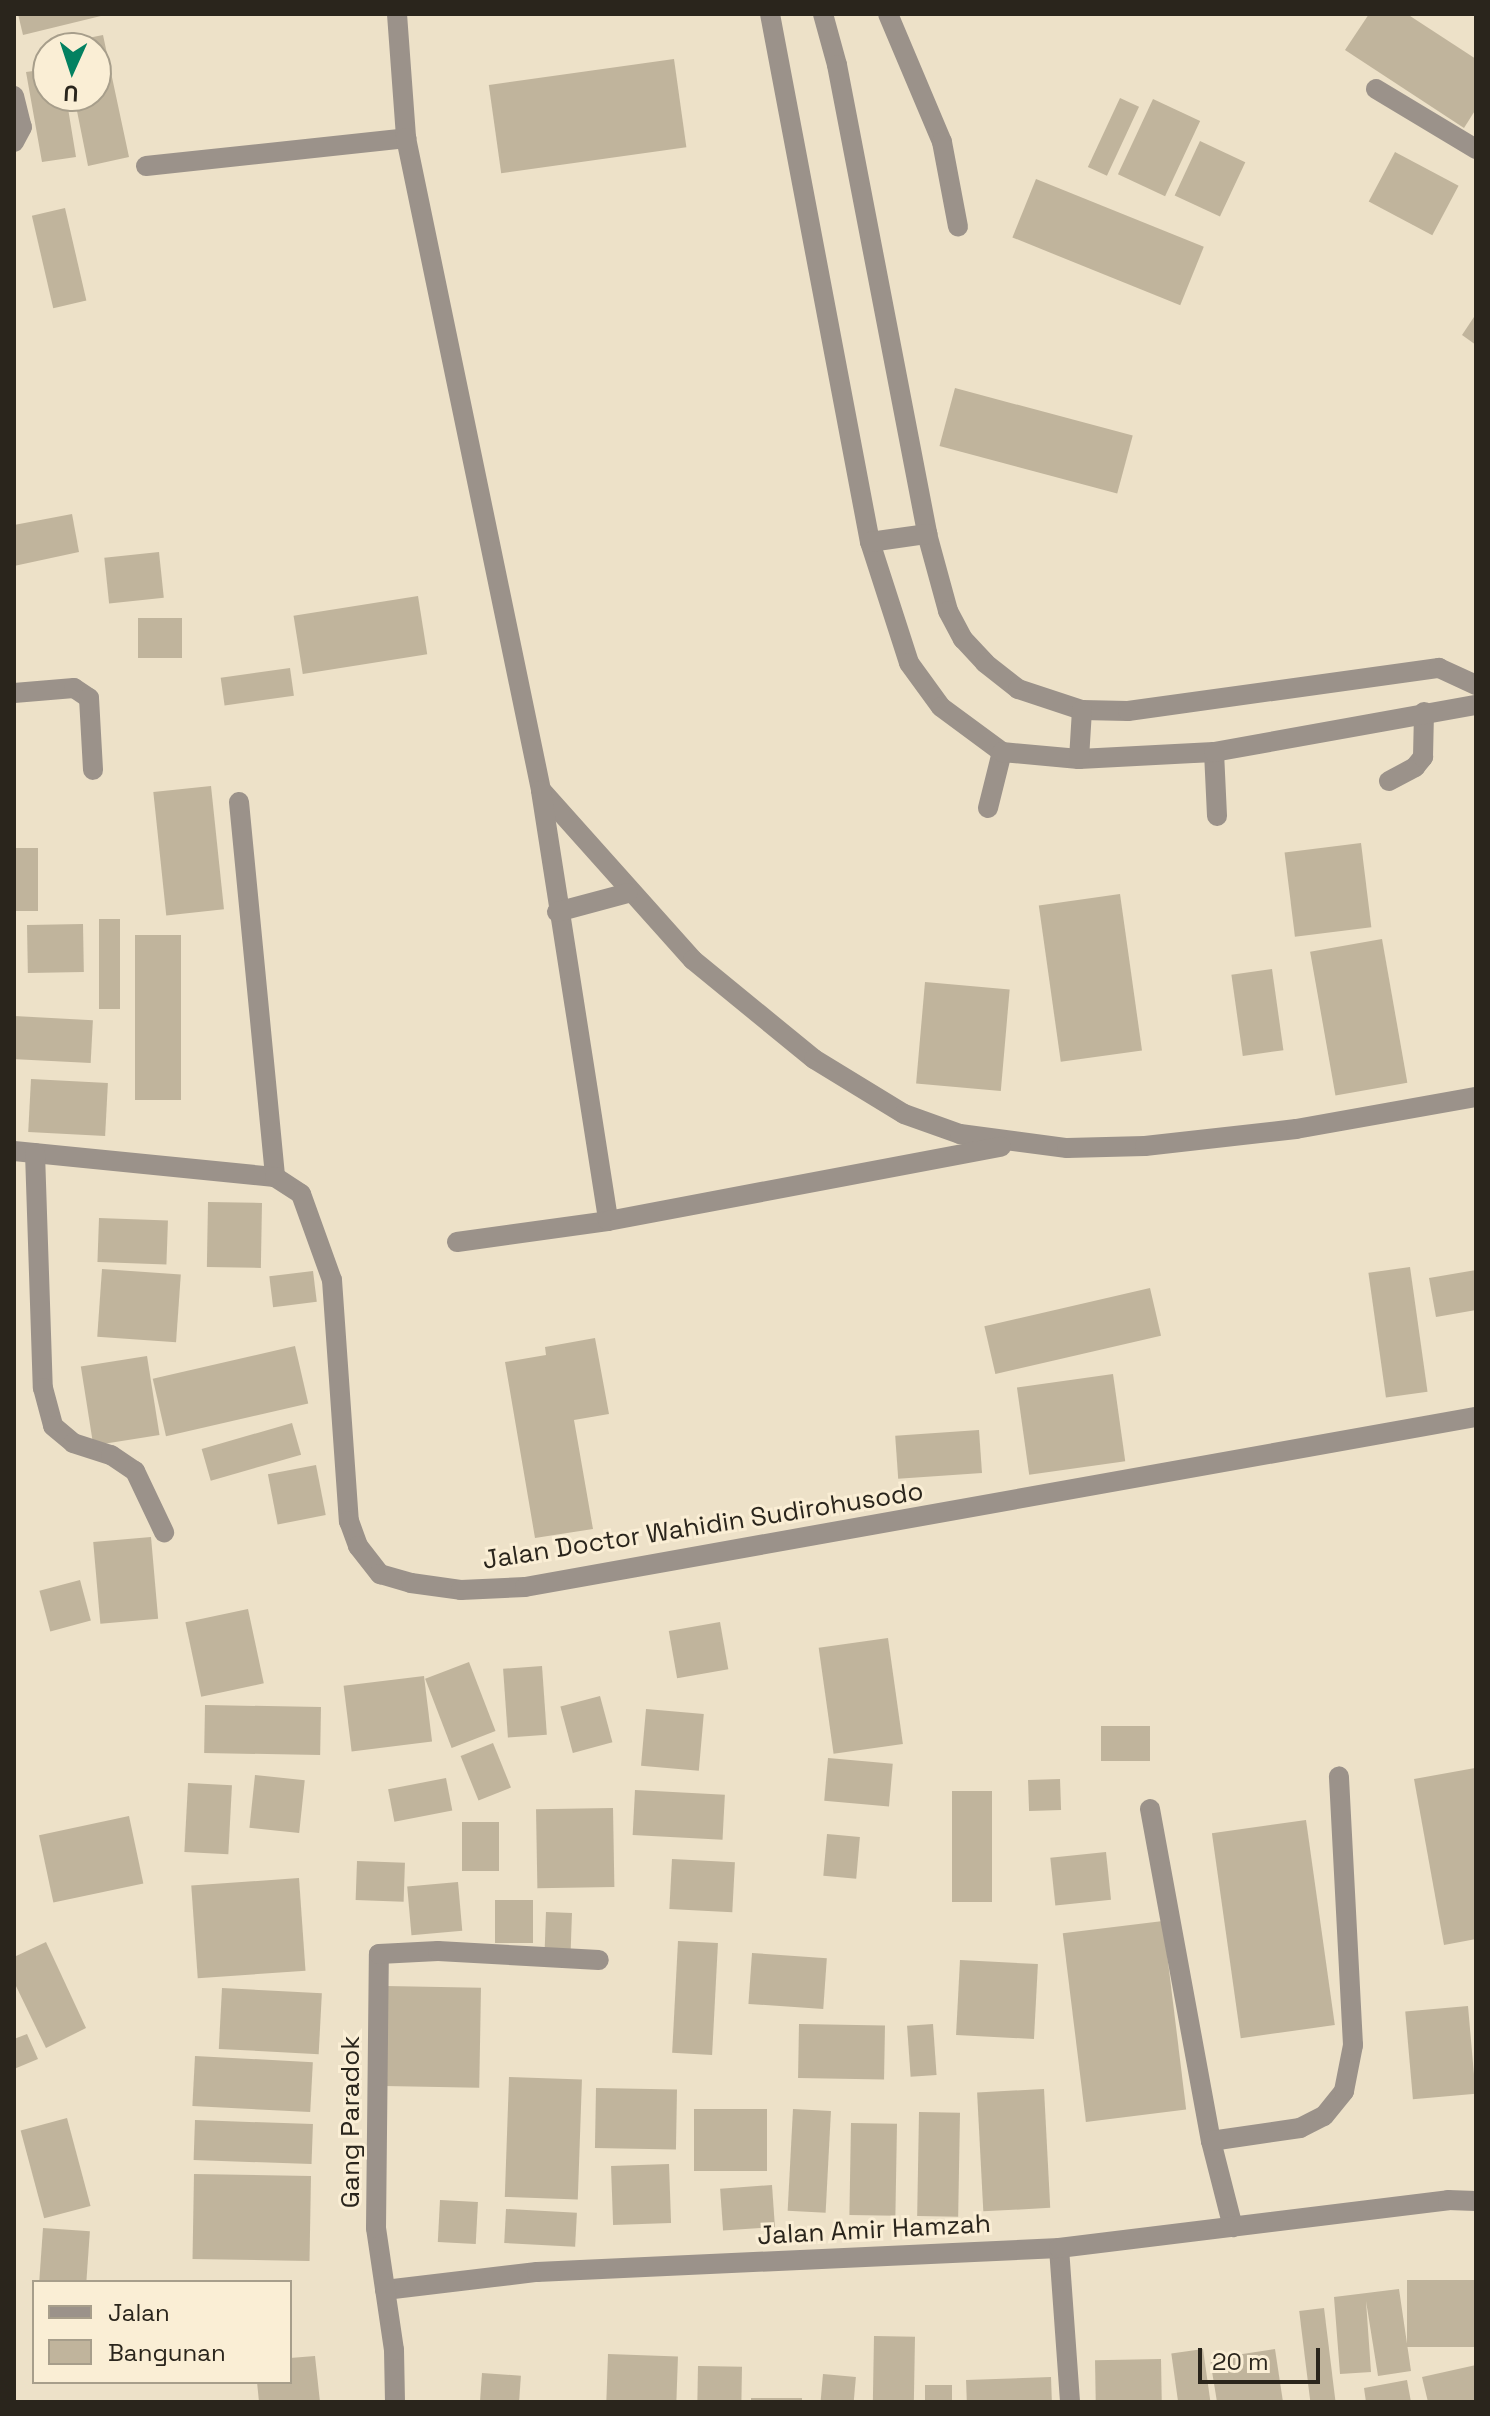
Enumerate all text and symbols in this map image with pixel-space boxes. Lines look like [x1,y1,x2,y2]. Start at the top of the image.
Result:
north arrow [32,32,112,112]
text: U [63,80,79,108]
street label: Jalan Doctor Wahidin Sudirohusodo [480,1476,926,1576]
street label: Gang Paradok [335,2036,367,2208]
street label: Jalan Amir Hamzah [756,2208,992,2252]
legend [32,2280,292,2384]
text: Jalan [108,2297,170,2328]
scale bar [1202,2332,1324,2382]
text: Bangunan [108,2337,226,2368]
text: 20 m [1212,2346,1269,2377]

